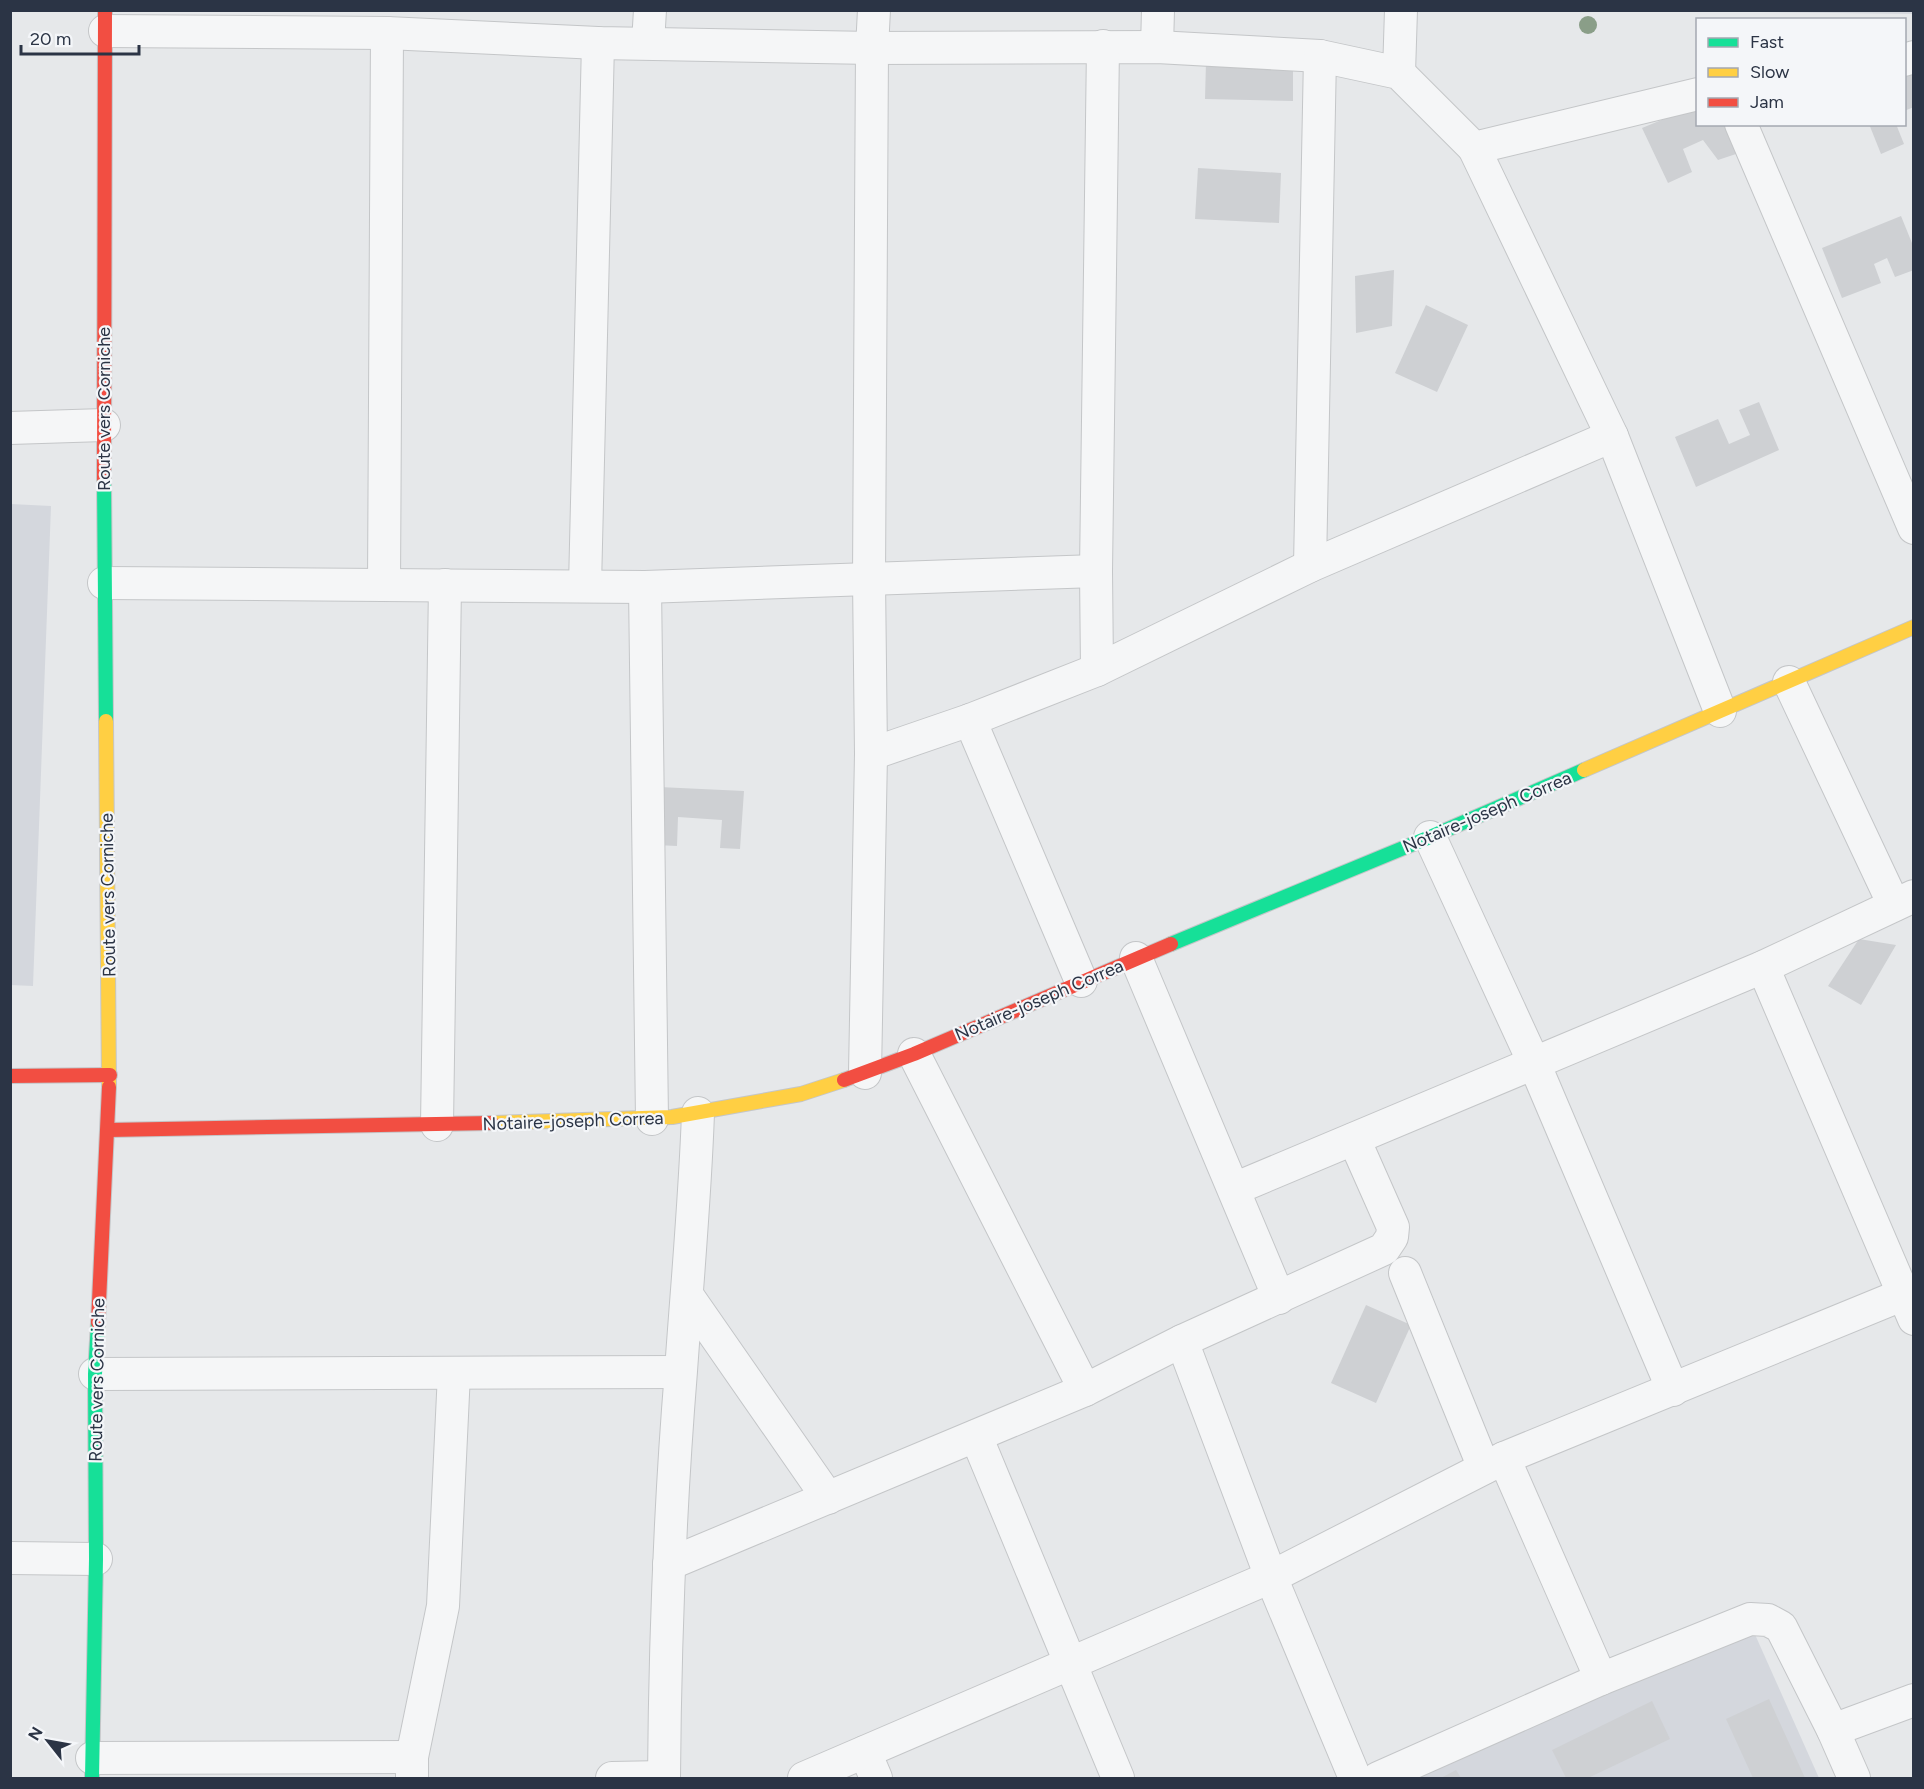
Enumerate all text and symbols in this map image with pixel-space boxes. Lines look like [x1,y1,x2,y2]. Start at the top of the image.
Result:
scale bar [21,18,140,56]
legend [1696,18,1906,126]
text: 20 m [30,28,71,50]
text: Fast [1750,31,1784,53]
text: Slow [1750,61,1789,83]
text: Jam [1750,91,1784,113]
street label: Route vers Corniche [93,327,115,491]
street label: Notaire-joseph Correa [1399,766,1575,858]
street label: Route vers Corniche [96,813,120,977]
street label: Notaire-joseph Correa [951,954,1127,1046]
street label: Notaire-joseph Correa [482,1107,664,1135]
street label: Route vers Corniche [85,1298,109,1462]
north arrow [18,1711,78,1771]
text: N [24,1723,47,1744]

